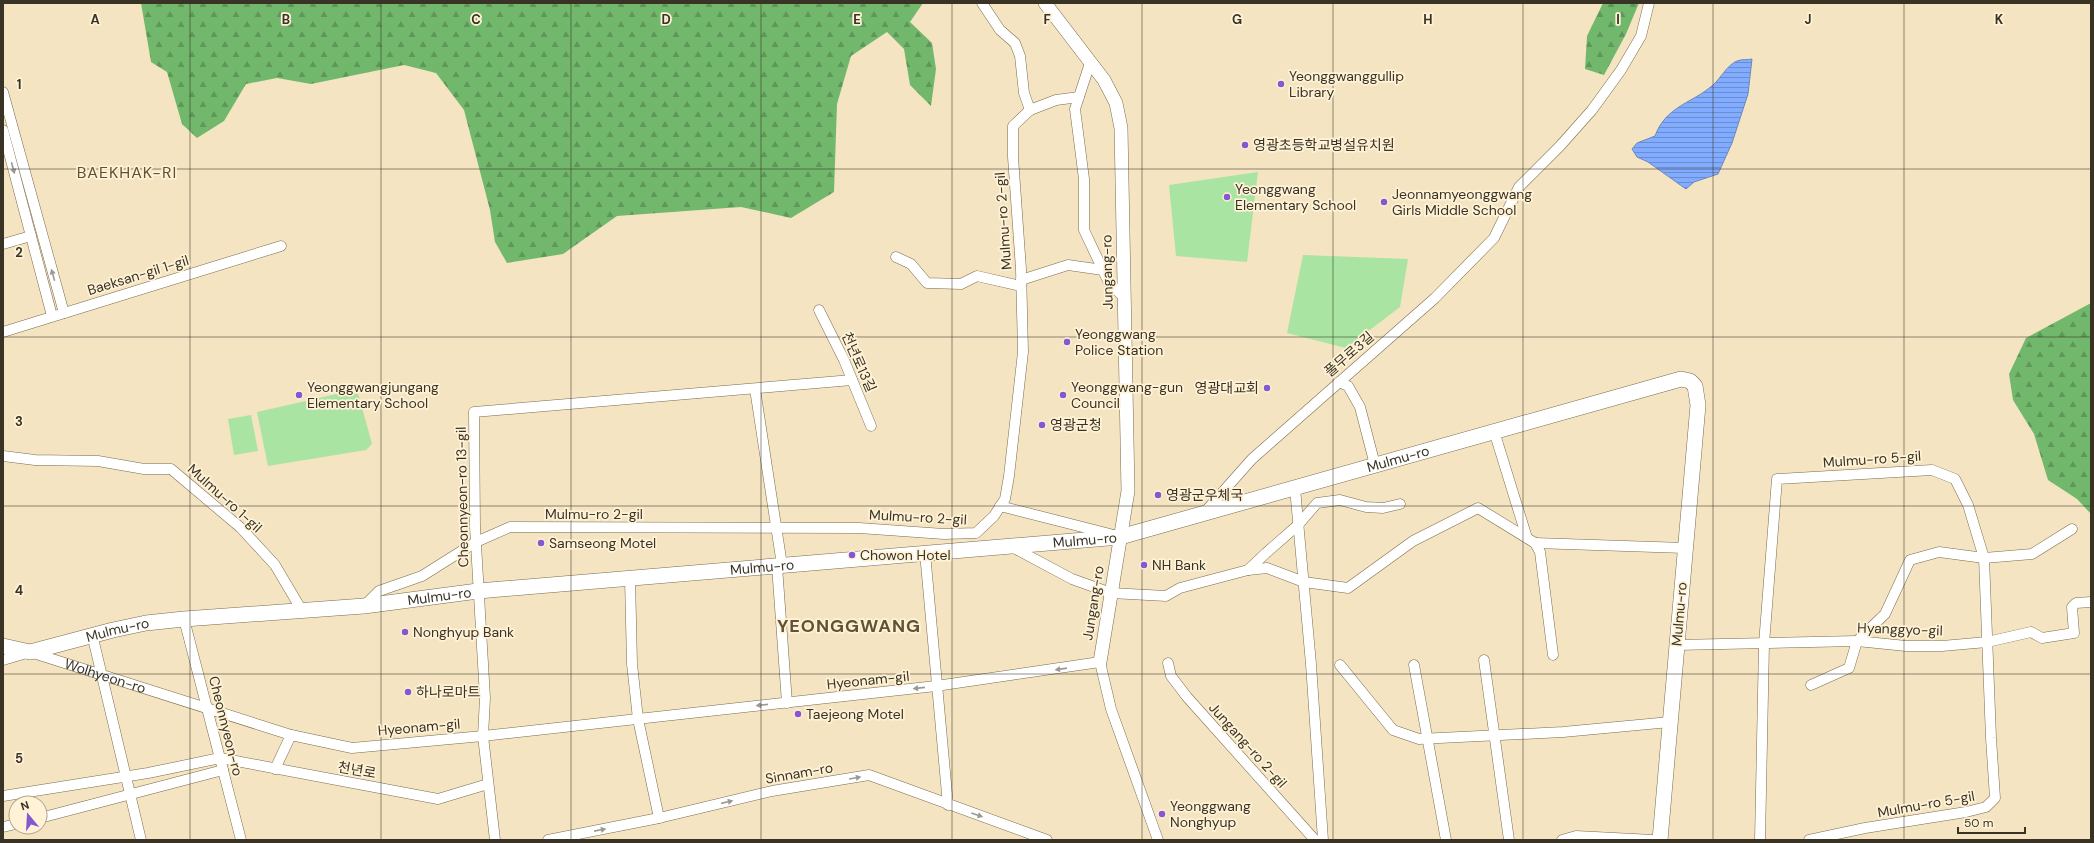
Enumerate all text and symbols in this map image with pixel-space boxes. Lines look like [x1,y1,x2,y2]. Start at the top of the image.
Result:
text: A [90,11,100,28]
text: B [282,11,290,28]
text: C [471,11,481,28]
text: D [661,11,671,28]
text: E [853,11,861,28]
text: F [1043,11,1051,28]
text: G [1232,11,1242,28]
text: H [1423,11,1433,28]
text: I [1616,11,1620,28]
text: J [1804,11,1812,28]
text: K [1995,11,2004,28]
place label: Yeonggwanggullip Library [1289,67,1404,101]
text: 1 [17,76,21,93]
marker: Yeonggwanggullip Library [1276,79,1286,89]
place label: 영광초등학교병설유치원 [1253,136,1395,154]
marker: 영광초등학교병설유치원 [1240,140,1250,150]
one-way arrow [10,162,16,174]
district label: BAEKHAK-RI [77,162,177,183]
street label: Mulmu-ro 2-gil [991,172,1015,270]
place label: Yeonggwang Elementary School [1235,180,1356,214]
place label: Jeonnamyeonggwang Girls Middle School [1392,185,1532,219]
marker: Yeonggwang Elementary School [1222,192,1232,202]
marker: Jeonnamyeonggwang Girls Middle School [1379,197,1389,207]
street label: Jungang-ro [1097,234,1117,310]
text: 2 [15,244,23,261]
street label: Baeksan-gil 1-gil [85,251,191,299]
one-way arrow [50,269,56,282]
place label: Yeonggwang Police Station [1075,325,1163,359]
street label: 풀무로3길 [1321,328,1377,380]
street label: 천년로13길 [838,329,880,395]
marker: Yeonggwang Police Station [1062,337,1072,347]
place label: Yeonggwangjungang Elementary School [307,378,439,412]
place label: Yeonggwang-gun Council [1071,378,1183,412]
place label: 영광대교회 [1195,379,1259,397]
marker: 영광대교회 [1262,383,1272,393]
marker: Yeonggwangjungang Elementary School [294,390,304,400]
marker: Yeonggwang-gun Council [1058,390,1068,400]
text: 3 [15,413,23,430]
place label: 영광군청 [1050,416,1102,434]
marker: 영광군청 [1037,420,1047,430]
street label: Cheonnyeon-ro 13-gil [452,427,472,567]
street label: Mulmu-ro [1365,441,1431,476]
street label: Mulmu-ro 5-gil [1822,447,1922,471]
street label: Mulmu-ro 1-gil [184,460,266,536]
place label: 영광군우체국 [1166,486,1243,504]
marker: 영광군우체국 [1153,490,1163,500]
street label: Mulmu-ro 2-gil [545,505,643,523]
street label: Mulmu-ro 2-gil [869,505,967,529]
street label: Mulmu-ro [1052,528,1118,552]
place label: Samseong Motel [549,534,656,552]
marker: Samseong Motel [536,538,546,548]
place label: Chowon Hotel [860,546,951,564]
marker: Chowon Hotel [847,550,857,560]
street label: Mulmu-ro [729,555,795,579]
place label: NH Bank [1152,556,1206,574]
marker: NH Bank [1139,560,1149,570]
street label: Jungang-ro [1078,564,1108,642]
street label: Mulmu-ro [1667,581,1691,647]
text: 4 [15,582,23,599]
street label: Mulmu-ro [406,583,472,609]
street label: Mulmu-ro [84,614,151,646]
district label: YEONGGWANG [777,614,921,638]
street label: Hyanggyo-gil [1857,619,1943,639]
place label: Nonghyup Bank [413,623,514,641]
marker: Nonghyup Bank [400,627,410,637]
street label: Wolhyeon-ro [62,655,148,697]
one-way arrow [1055,666,1068,672]
street label: Hyeonam-gil [826,667,910,693]
street label: Cheonnyeon-ro [205,674,247,778]
place label: 하나로마트 [416,683,481,701]
one-way arrow [913,685,925,691]
marker: 하나로마트 [403,687,413,697]
street label: Jungang-ro 2-gil [1205,699,1291,791]
one-way arrow [756,702,768,709]
place label: Taejeong Motel [806,705,904,723]
marker: Taejeong Motel [793,709,803,719]
street label: Hyeonam-gil [377,714,461,740]
text: 5 [15,750,23,767]
street label: 천년로 [336,758,378,782]
street label: Sinnam-ro [764,758,834,788]
one-way arrow [849,774,861,780]
street label: Mulmu-ro 5-gil [1876,787,1976,821]
north arrow [8,795,48,835]
place label: Yeonggwang Nonghyup [1170,797,1251,831]
text: N [19,798,31,813]
one-way arrow [721,798,733,804]
marker: Yeonggwang Nonghyup [1157,809,1167,819]
scale bar [1958,809,2025,835]
one-way arrow [972,813,984,819]
text: 50 m [1964,815,1993,831]
one-way arrow [594,826,606,832]

